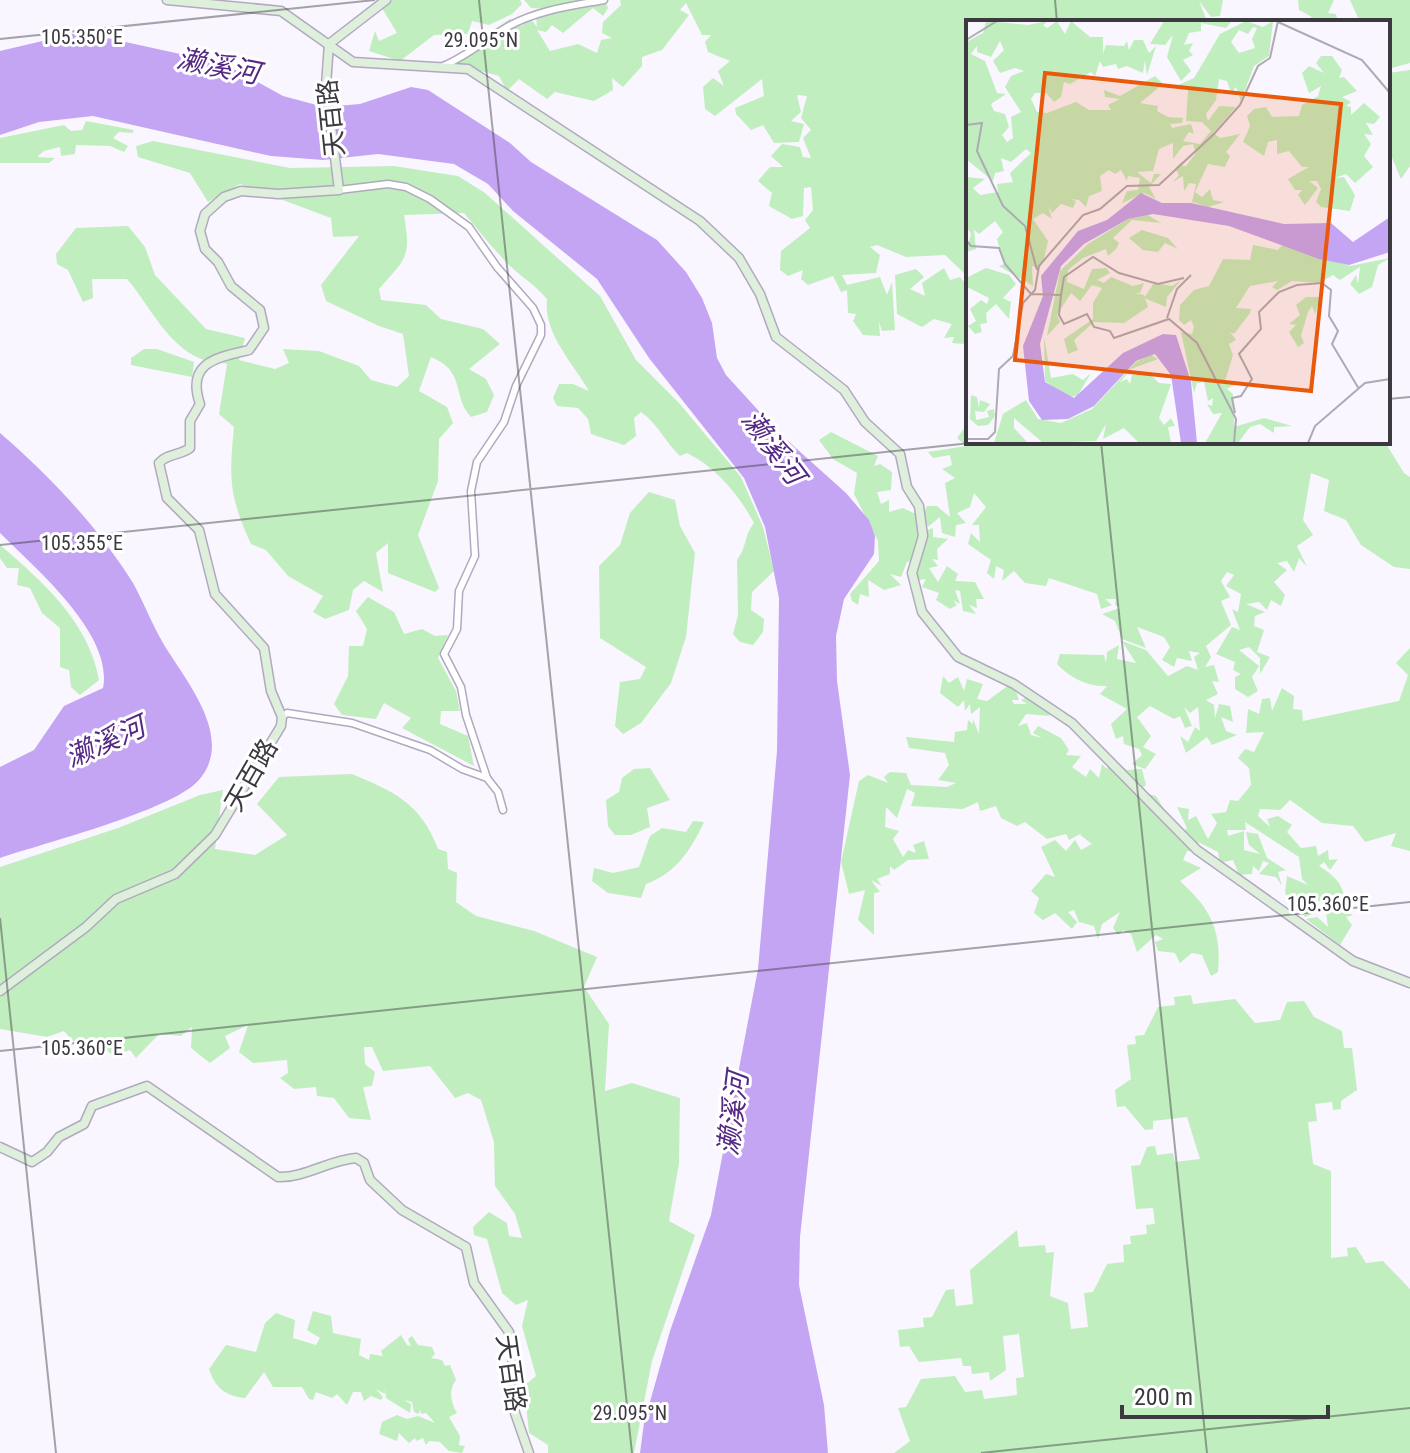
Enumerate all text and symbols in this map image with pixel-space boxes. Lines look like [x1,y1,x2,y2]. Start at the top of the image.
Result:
inset map [966,20,1390,444]
text: 105.350°E [41,25,123,49]
text: 29.095°N [444,28,518,52]
water label: 濑溪河 [174,42,267,91]
street label: 天百路 [312,78,350,158]
water label: 濑溪河 [735,404,814,494]
text: 105.355°E [41,531,123,555]
water label: 濑溪河 [60,708,155,774]
street label: 天百路 [219,734,283,816]
text: 105.360°E [1287,892,1369,916]
text: 105.360°E [41,1036,123,1060]
water label: 濑溪河 [712,1065,755,1158]
street label: 天百路 [491,1332,531,1414]
scale bar [1122,1369,1328,1419]
text: 200 m [1134,1383,1193,1411]
text: 29.095°N [593,1401,667,1425]

